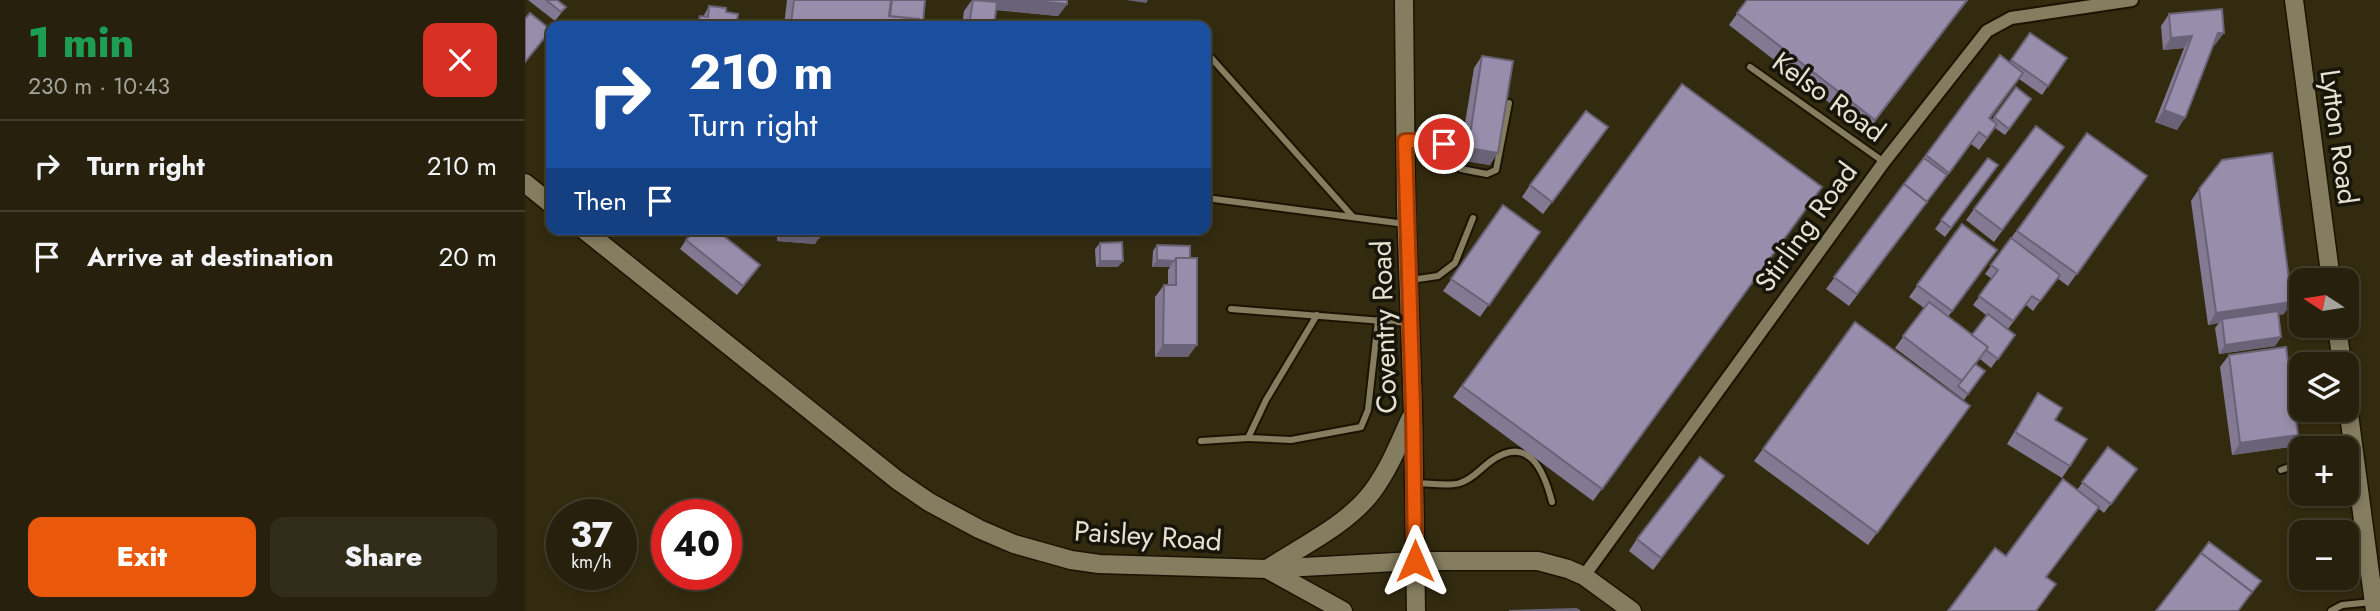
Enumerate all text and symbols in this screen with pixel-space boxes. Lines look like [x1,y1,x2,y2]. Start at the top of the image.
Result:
text: 1 min [28,12,134,73]
button: close [423,23,497,97]
text: 210 m [689,37,833,107]
street label: Kelso Road [1764,42,1894,152]
icon: right [574,49,665,140]
street label: Lytton Road [2309,67,2369,207]
text: 230 m · 10:43 [28,69,170,103]
text: Turn right [689,102,818,148]
pin [1414,114,1474,174]
icon: arrive [1425,125,1463,163]
icon: right [28,147,66,185]
text: Turn right [87,147,205,185]
text: 210 m [427,147,497,185]
street label: Stirling Road [1745,153,1867,301]
text: Then [574,182,627,220]
icon: arrive [641,182,679,220]
icon: arrive [28,238,66,276]
text: Arrive at destination [87,238,334,276]
text: 20 m [439,238,497,276]
street label: Coventry Road [1360,240,1408,414]
north arrow [2289,268,2359,338]
map controls [2289,268,2359,590]
button: layers [2289,352,2359,422]
button: + [2289,436,2359,506]
speed limit sign: 40 [651,499,742,590]
text: 37 [570,510,613,560]
street label: Paisley Road [1073,510,1223,562]
button: Exit [28,517,256,597]
button: Share [270,517,497,597]
button: − [2289,520,2359,590]
position arrow [1378,524,1452,598]
text: km/h [571,549,612,575]

